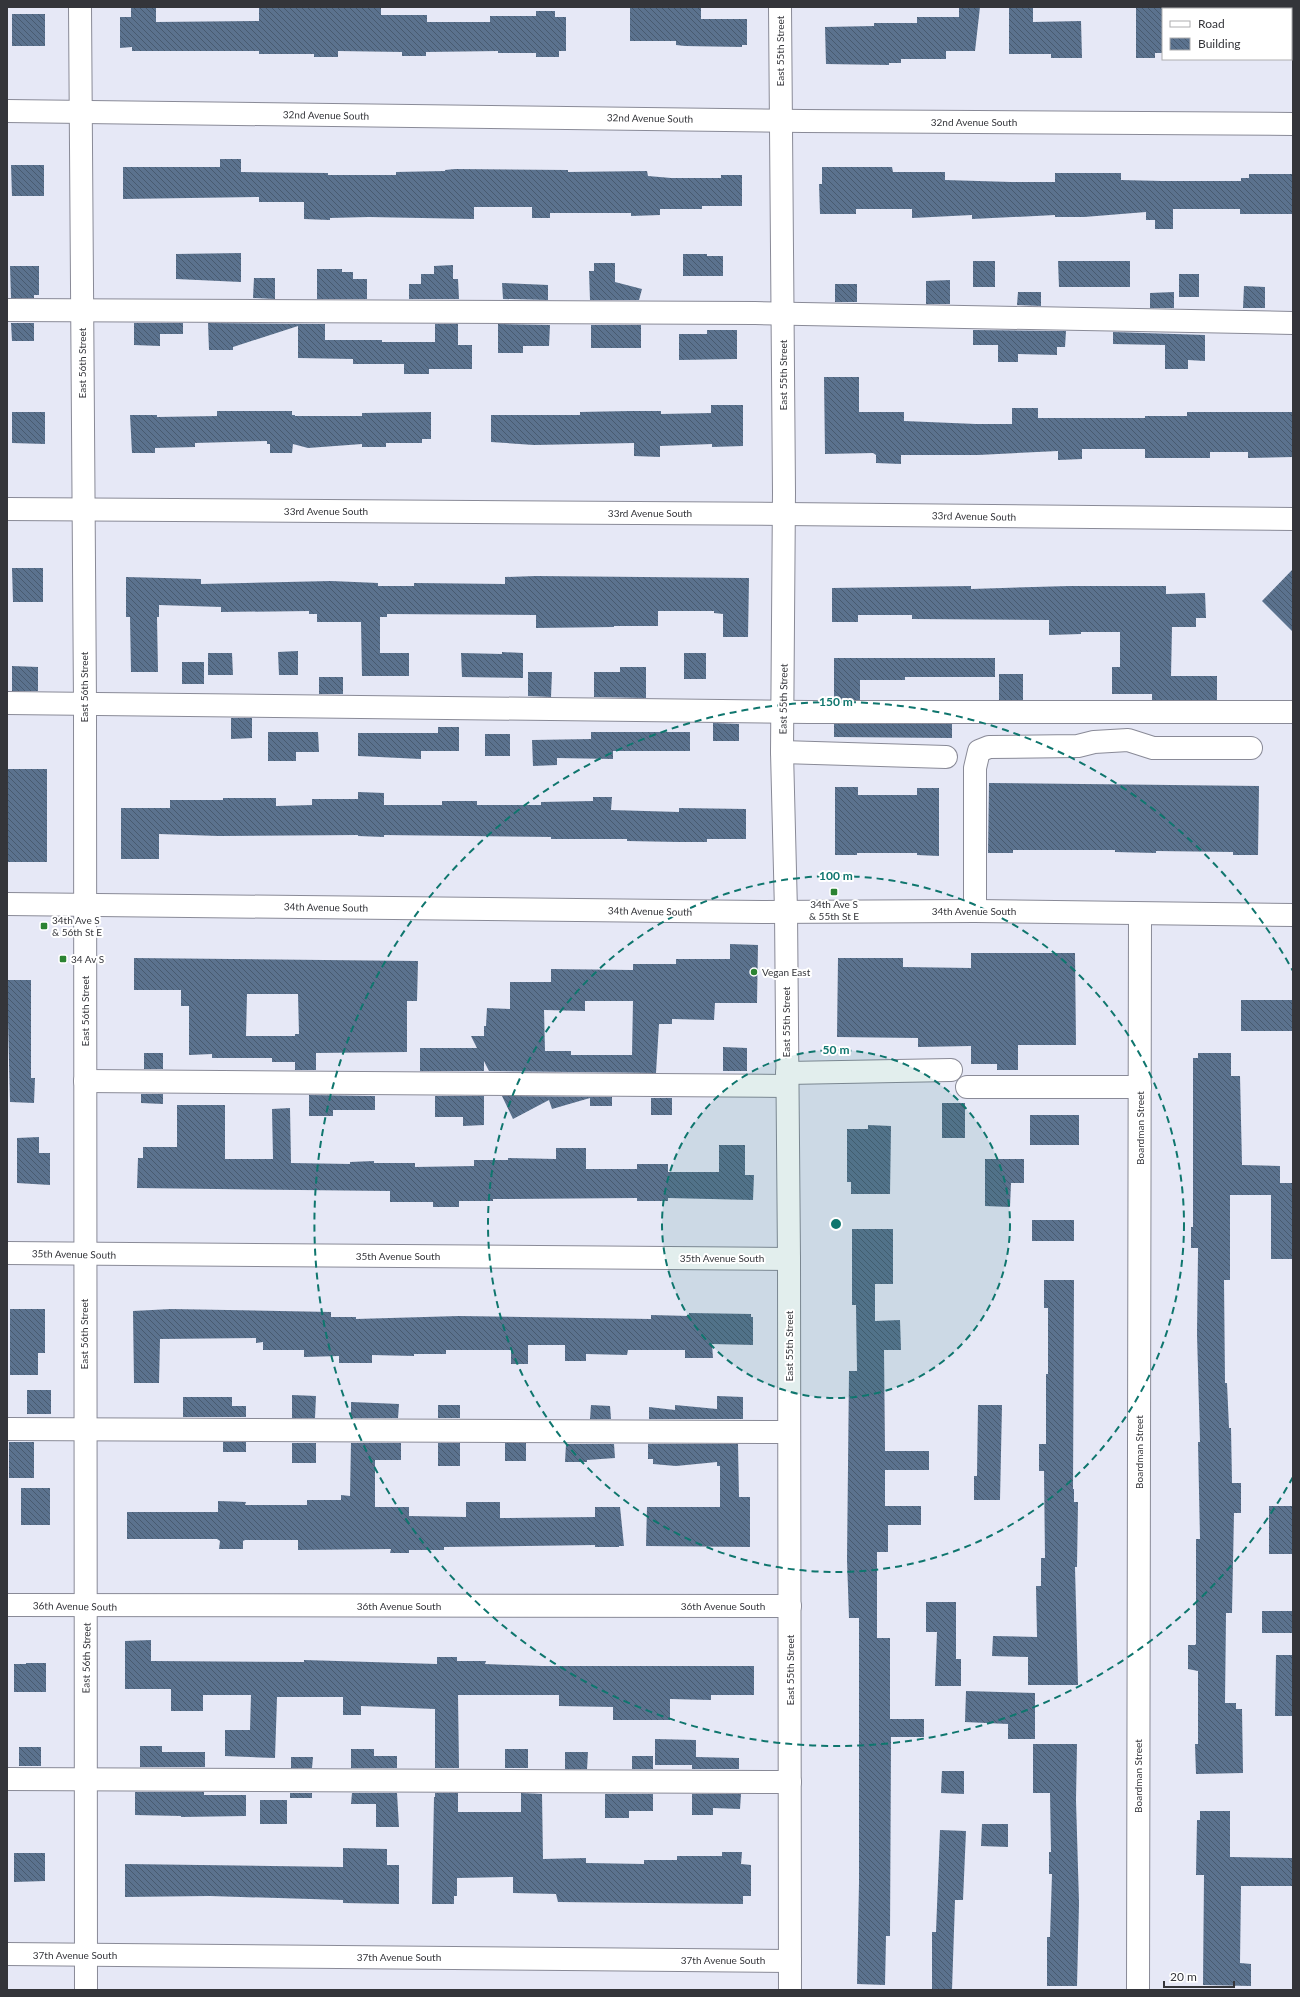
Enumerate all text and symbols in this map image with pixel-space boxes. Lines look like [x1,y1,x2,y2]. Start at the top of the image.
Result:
legend [1162,8,1292,60]
street label: East 55th Street [774,15,786,86]
text: Road [1198,16,1225,31]
text: Building [1198,36,1241,51]
street label: 32nd Avenue South [283,108,369,122]
street label: 32nd Avenue South [607,111,693,125]
street label: 32nd Avenue South [931,116,1017,128]
street label: East 56th Street [76,327,88,398]
street label: East 55th Street [777,339,789,410]
street label: 33rd Avenue South [284,505,368,517]
street label: 33rd Avenue South [608,507,692,519]
street label: 33rd Avenue South [932,509,1016,523]
street label: East 56th Street [78,651,90,722]
street label: East 55th Street [776,663,790,735]
text: 150 m [819,694,853,709]
text: 100 m [819,868,853,883]
marker: 34th Ave S & 55th St E [829,887,839,897]
place label: 34th Ave S & 55th St E [809,898,859,922]
street label: 34th Avenue South [284,900,368,914]
street label: 34th Avenue South [608,904,692,918]
street label: 34th Avenue South [932,905,1016,917]
place label: 34th Ave S & 56th St E [52,914,102,938]
marker: 34th Ave S & 56th St E [39,921,49,931]
place label: 34 Av S [71,953,104,965]
marker: 34 Av S [58,954,68,964]
place label: Vegan East [762,966,811,978]
marker: Vegan East [749,967,759,977]
street label: East 56th Street [79,975,91,1046]
street label: East 55th Street [780,986,792,1057]
text: 50 m [823,1042,849,1057]
street label: Boardman Street [1134,1091,1146,1165]
centre of rings [829,1217,843,1231]
street label: 35th Avenue South [32,1247,116,1261]
street label: 35th Avenue South [356,1250,440,1262]
street label: 35th Avenue South [680,1252,764,1264]
street label: East 56th Street [78,1298,90,1369]
street label: East 55th Street [783,1310,795,1381]
street label: Boardman Street [1133,1415,1145,1489]
street label: 36th Avenue South [33,1599,117,1613]
street label: 36th Avenue South [357,1600,441,1612]
street label: 36th Avenue South [681,1600,765,1612]
street label: East 56th Street [79,1622,93,1694]
street label: East 55th Street [784,1634,796,1705]
street label: Boardman Street [1132,1739,1144,1813]
street label: 37th Avenue South [33,1949,117,1961]
street label: 37th Avenue South [357,1951,441,1963]
street label: 37th Avenue South [681,1954,765,1966]
scale bar [1164,1963,1234,1989]
text: 20 m [1170,1969,1197,1984]

